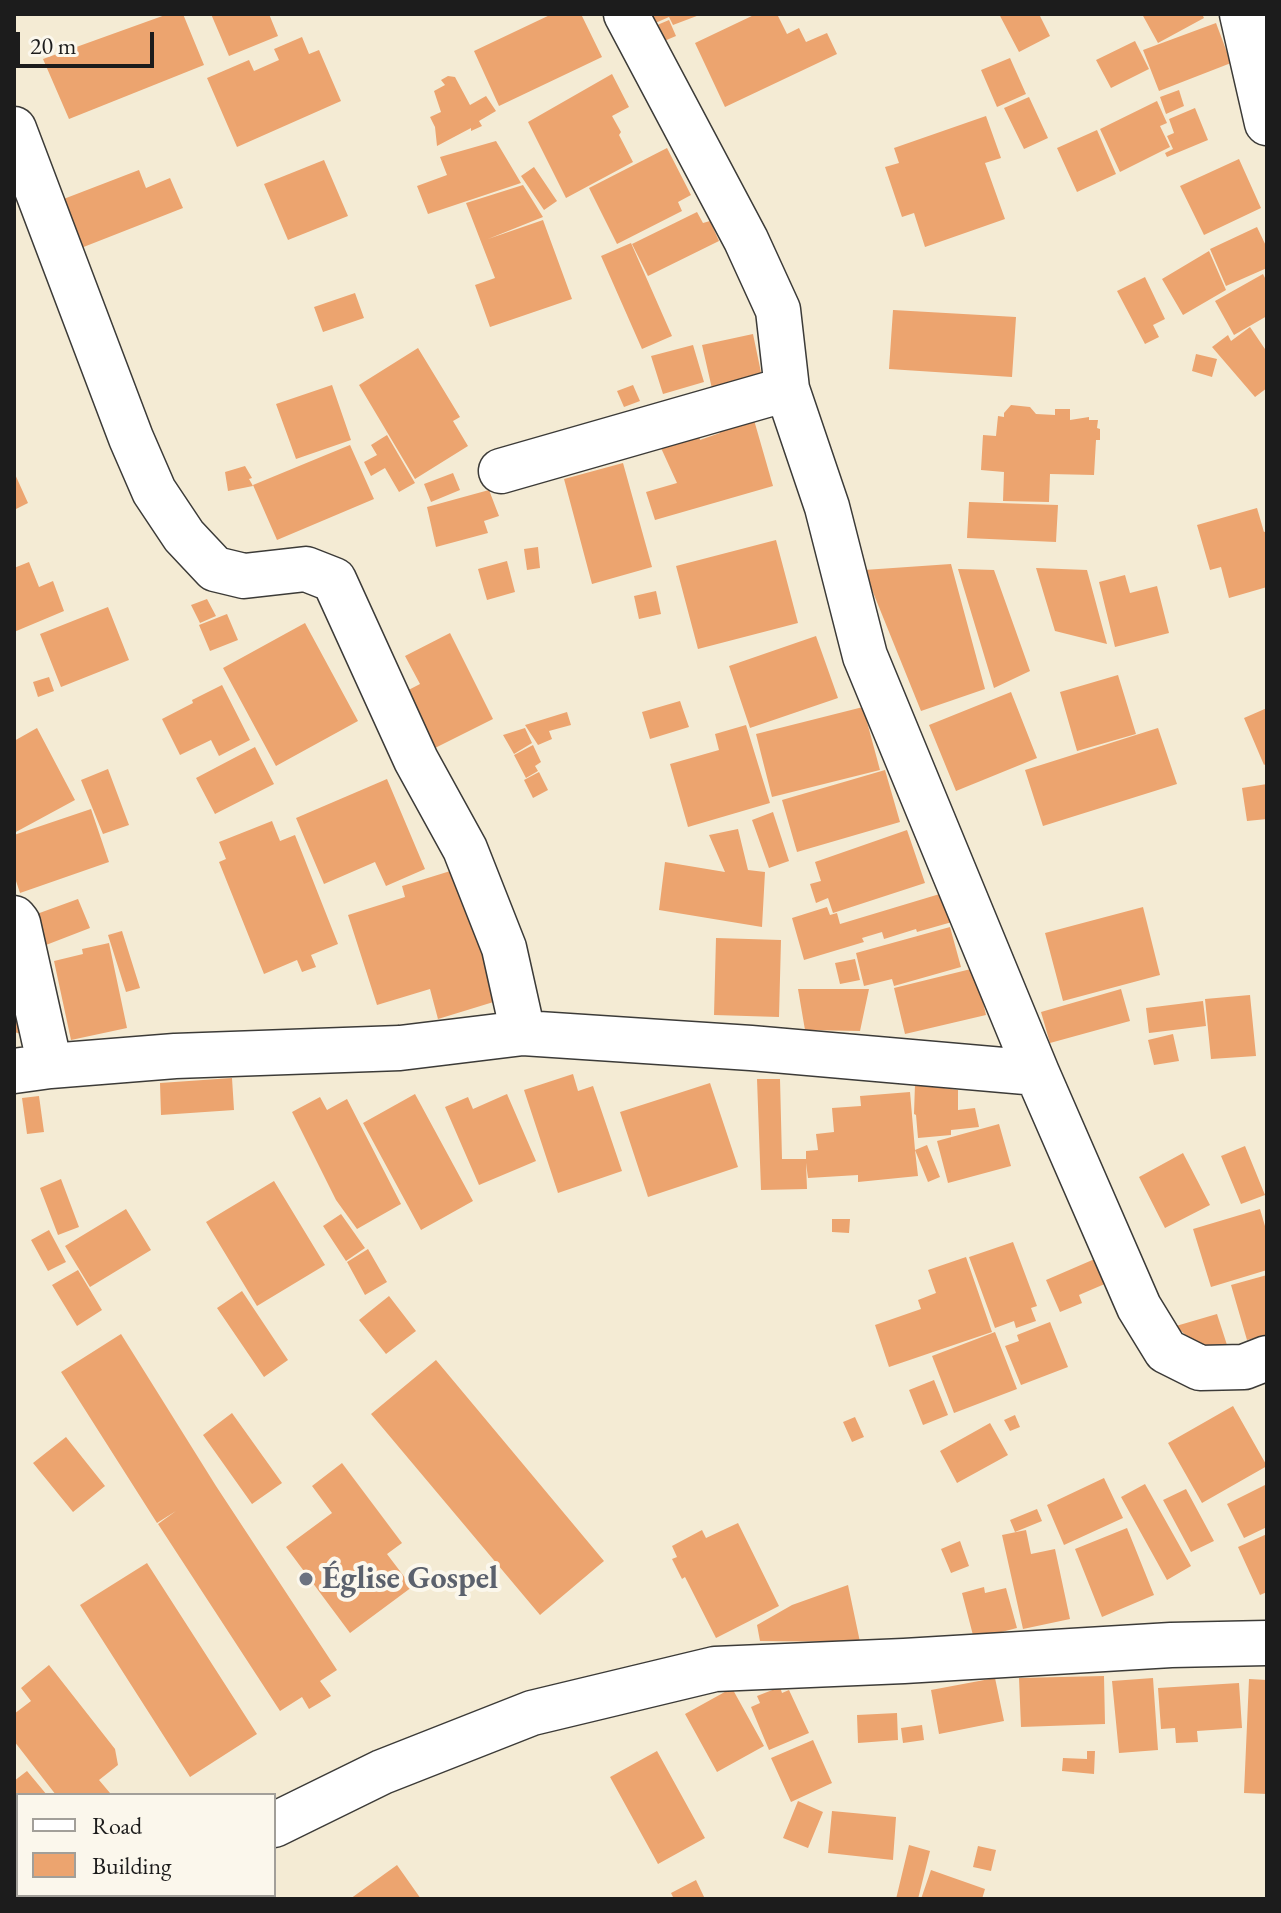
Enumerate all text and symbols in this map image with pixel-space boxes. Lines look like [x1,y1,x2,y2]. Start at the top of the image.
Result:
scale bar [20,16,158,66]
text: 20 m [30,30,77,61]
place label: Église Gospel [322,1560,498,1598]
marker: Église Gospel [297,1570,315,1588]
legend [16,1793,276,1897]
text: Road [92,1810,142,1841]
text: Building [92,1850,172,1881]

